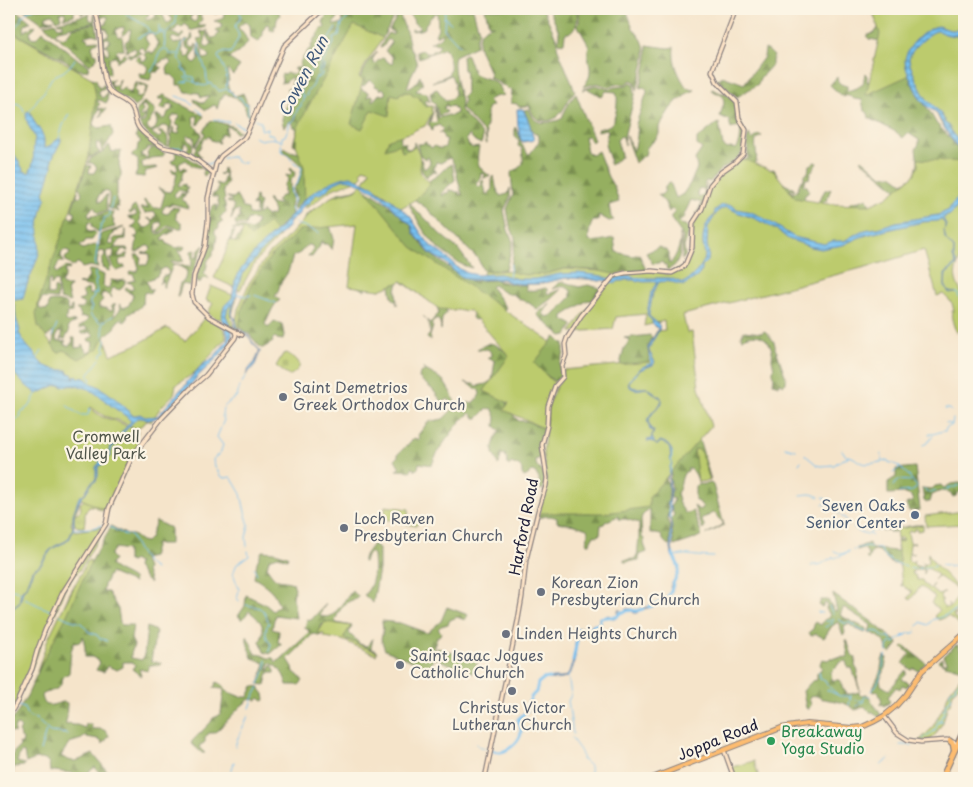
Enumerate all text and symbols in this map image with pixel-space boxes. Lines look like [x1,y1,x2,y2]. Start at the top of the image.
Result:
water label: Cowen Run [271,30,334,120]
place label: Saint Demetrios Greek Orthodox Church [293,375,466,415]
marker: Saint Demetrios Greek Orthodox Church [277,391,289,403]
park label: Cromwell Valley Park [66,424,146,464]
street label: Harford Road [502,476,543,577]
place label: Seven Oaks Senior Center [806,493,905,533]
place label: Loch Raven Presbyterian Church [354,506,503,546]
marker: Seven Oaks Senior Center [909,509,921,521]
marker: Loch Raven Presbyterian Church [338,522,350,534]
place label: Korean Zion Presbyterian Church [551,570,700,610]
marker: Korean Zion Presbyterian Church [535,586,547,598]
place label: Linden Heights Church [516,621,678,644]
marker: Linden Heights Church [500,628,512,640]
place label: Saint Isaac Jogues Catholic Church [410,643,544,683]
marker: Saint Isaac Jogues Catholic Church [394,659,406,671]
marker: Christus Victor Lutheran Church [506,685,518,697]
place label: Christus Victor Lutheran Church [452,695,572,735]
street label: Joppa Road [674,712,761,765]
place label: Breakaway Yoga Studio [781,719,865,759]
marker: Breakaway Yoga Studio [765,735,777,747]

